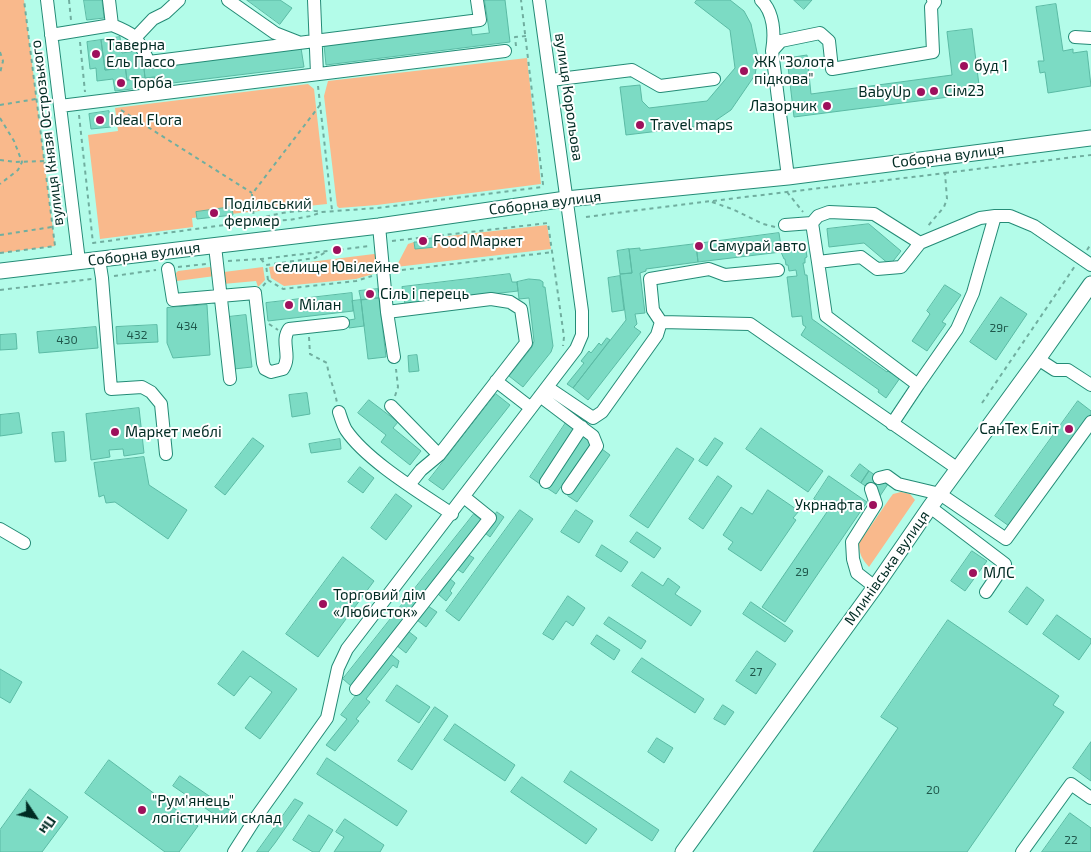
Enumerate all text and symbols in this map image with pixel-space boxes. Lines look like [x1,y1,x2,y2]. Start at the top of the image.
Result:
street label: вулиця Корольова [551,32,587,162]
place label: Таверна Ель Пассо [106,36,175,71]
street label: вулиця Князя Острозького [27,39,67,227]
marker: Таверна Ель Пассо [90,48,102,60]
place label: ЖК "Золота підкова" [754,53,834,88]
place label: буд 1 [974,57,1008,75]
marker: буд 1 [958,60,970,72]
marker: ЖК "Золота підкова" [738,65,750,77]
place label: Торба [131,74,172,92]
marker: Торба [115,77,127,89]
place label: Сім23 [944,82,984,100]
place label: BabyUp [858,83,911,101]
marker: Сім23 [928,85,940,97]
marker: BabyUp [915,86,927,98]
place label: Лазорчик [749,97,817,115]
marker: Лазорчик [821,100,833,112]
place label: Ideal Flora [110,111,182,129]
marker: Ideal Flora [94,114,106,126]
place label: Travel maps [650,116,733,134]
marker: Travel maps [634,119,646,131]
street label: Соборна вулиця [891,140,1005,172]
street label: Соборна вулиця [488,187,602,219]
place label: Подільський фермер [224,195,312,230]
marker: Подільський фермер [208,207,220,219]
place label: Food Маркет [433,232,523,250]
marker: Food Маркет [417,235,429,247]
place label: Самурай авто [709,237,807,255]
street label: Соборна вулиця [87,238,201,270]
marker: Самурай авто [693,240,705,252]
marker: селище Ювілейне [331,244,343,256]
place label: селище Ювілейне [275,258,399,276]
place label: Сіль і перець [380,285,469,303]
marker: Сіль і перець [364,288,376,300]
place label: Мілан [299,296,341,314]
marker: Мілан [283,299,295,311]
house number: 434 [176,319,198,333]
house number: 29г [989,321,1009,335]
house number: 432 [127,328,147,342]
house number: 430 [56,333,78,347]
place label: СанТех Еліт [979,420,1059,438]
place label: Маркет меблі [125,423,222,441]
marker: СанТех Еліт [1063,423,1075,435]
marker: Маркет меблі [109,426,121,438]
place label: Укрнафта [795,496,863,514]
marker: Укрнафта [867,499,879,511]
street label: Млинівська вулиця [841,507,933,629]
place label: МЛС [983,564,1014,582]
house number: 29 [795,565,809,579]
marker: МЛС [967,567,979,579]
place label: Торговий дім «Любисток» [333,586,426,621]
marker: Торговий дім «Любисток» [317,598,329,610]
house number: 27 [750,665,762,679]
house number: 20 [926,783,940,797]
north arrow [10,792,60,842]
place label: "Рум'янець" логістичний склад [152,792,282,827]
marker: "Рум'янець" логістичний склад [136,804,148,816]
text: Пн [36,813,60,838]
house number: 22 [1064,833,1078,847]

